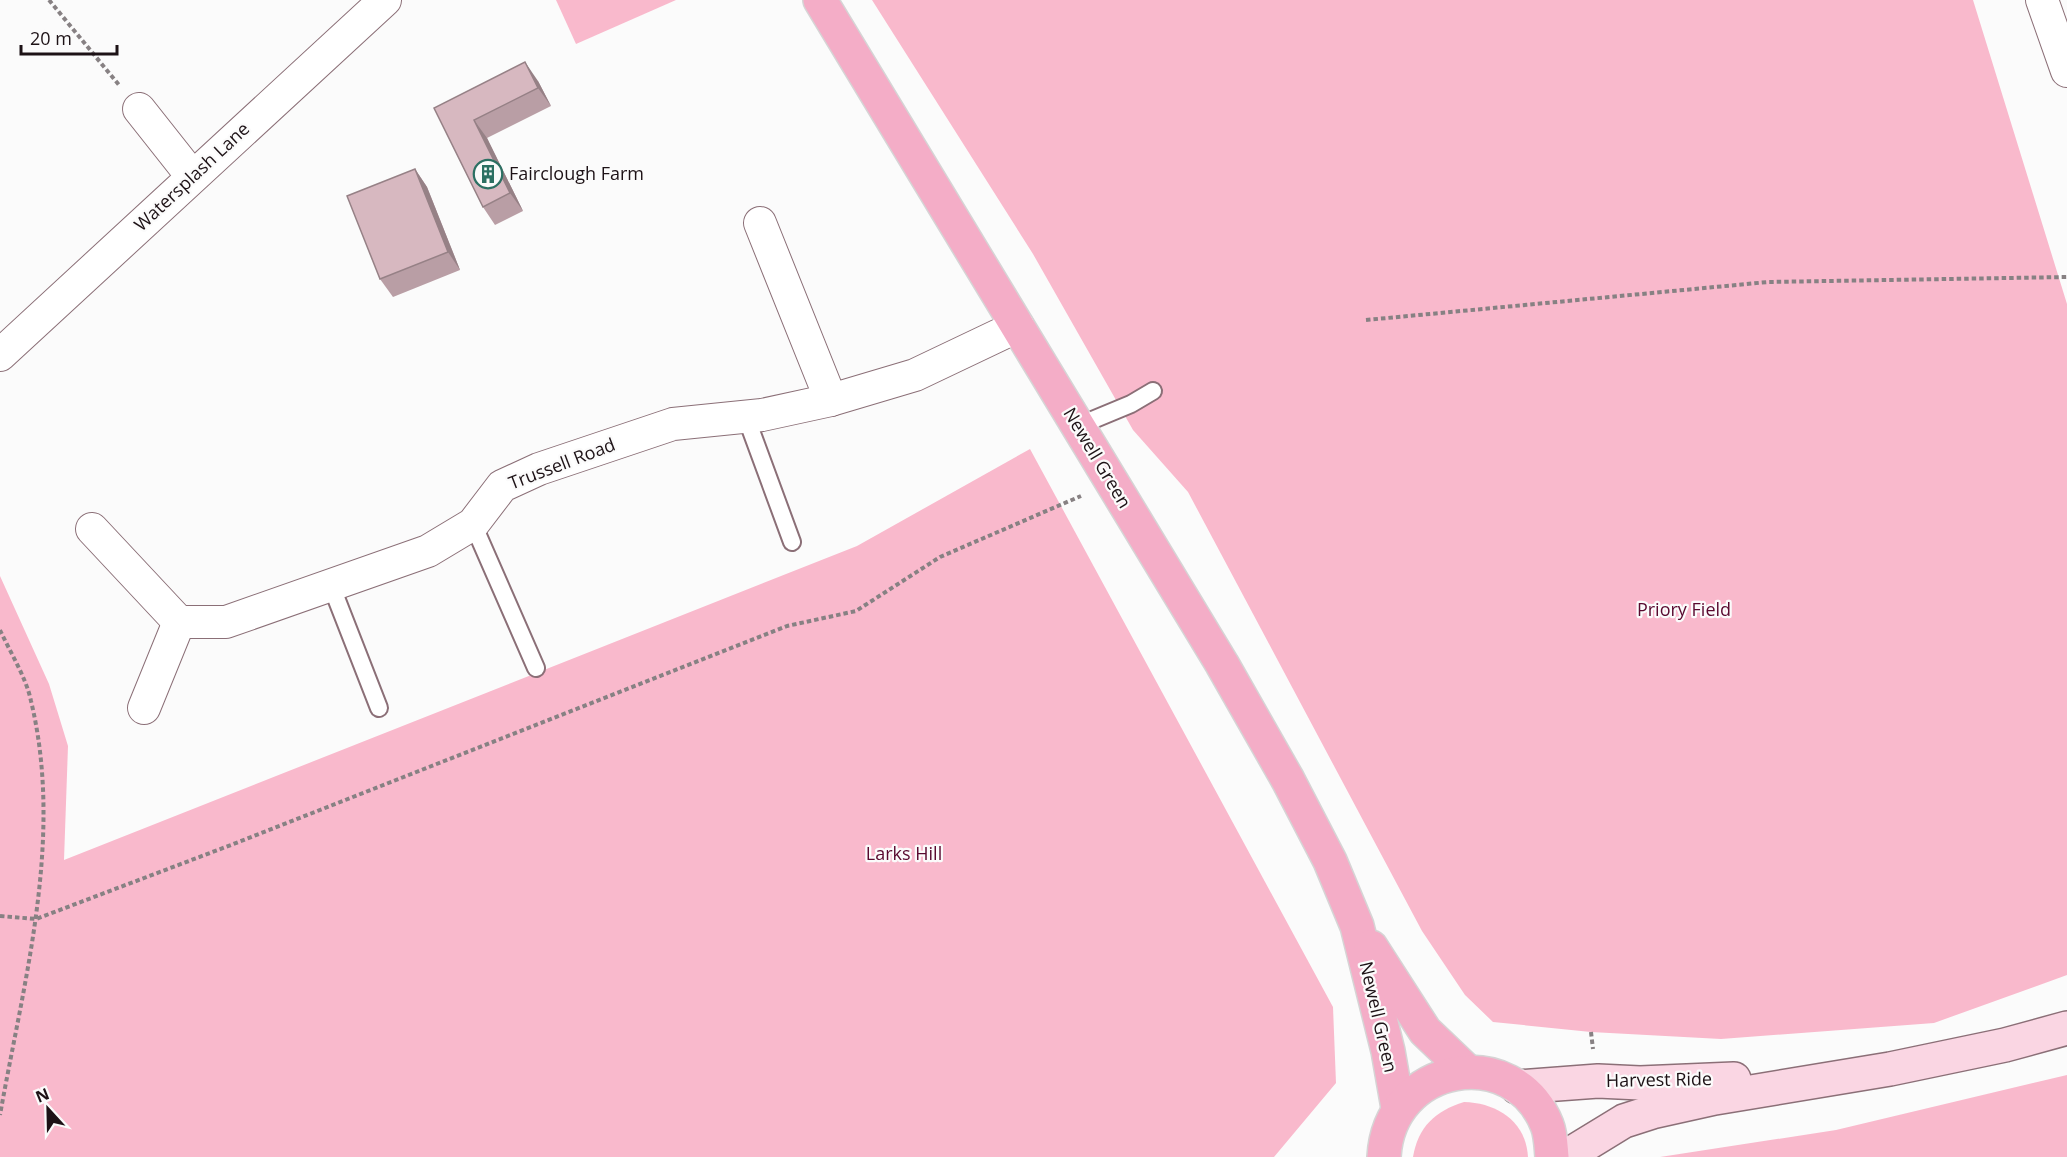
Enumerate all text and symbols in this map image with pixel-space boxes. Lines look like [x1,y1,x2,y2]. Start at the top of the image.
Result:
scale bar [21,18,117,56]
text: 20 m [30,26,72,50]
street label: Watersplash Lane [128,117,254,236]
building icon: Fairclough Farm [472,158,504,190]
place label: Fairclough Farm [509,161,644,185]
street label: Newell Green [1058,403,1137,512]
street label: Trussell Road [505,432,618,494]
park label: Priory Field [1637,597,1731,621]
park label: Larks Hill [866,841,942,865]
street label: Newell Green [1355,959,1403,1075]
street label: Harvest Ride [1606,1066,1712,1092]
north arrow [18,1079,78,1139]
text: N [32,1082,53,1108]

